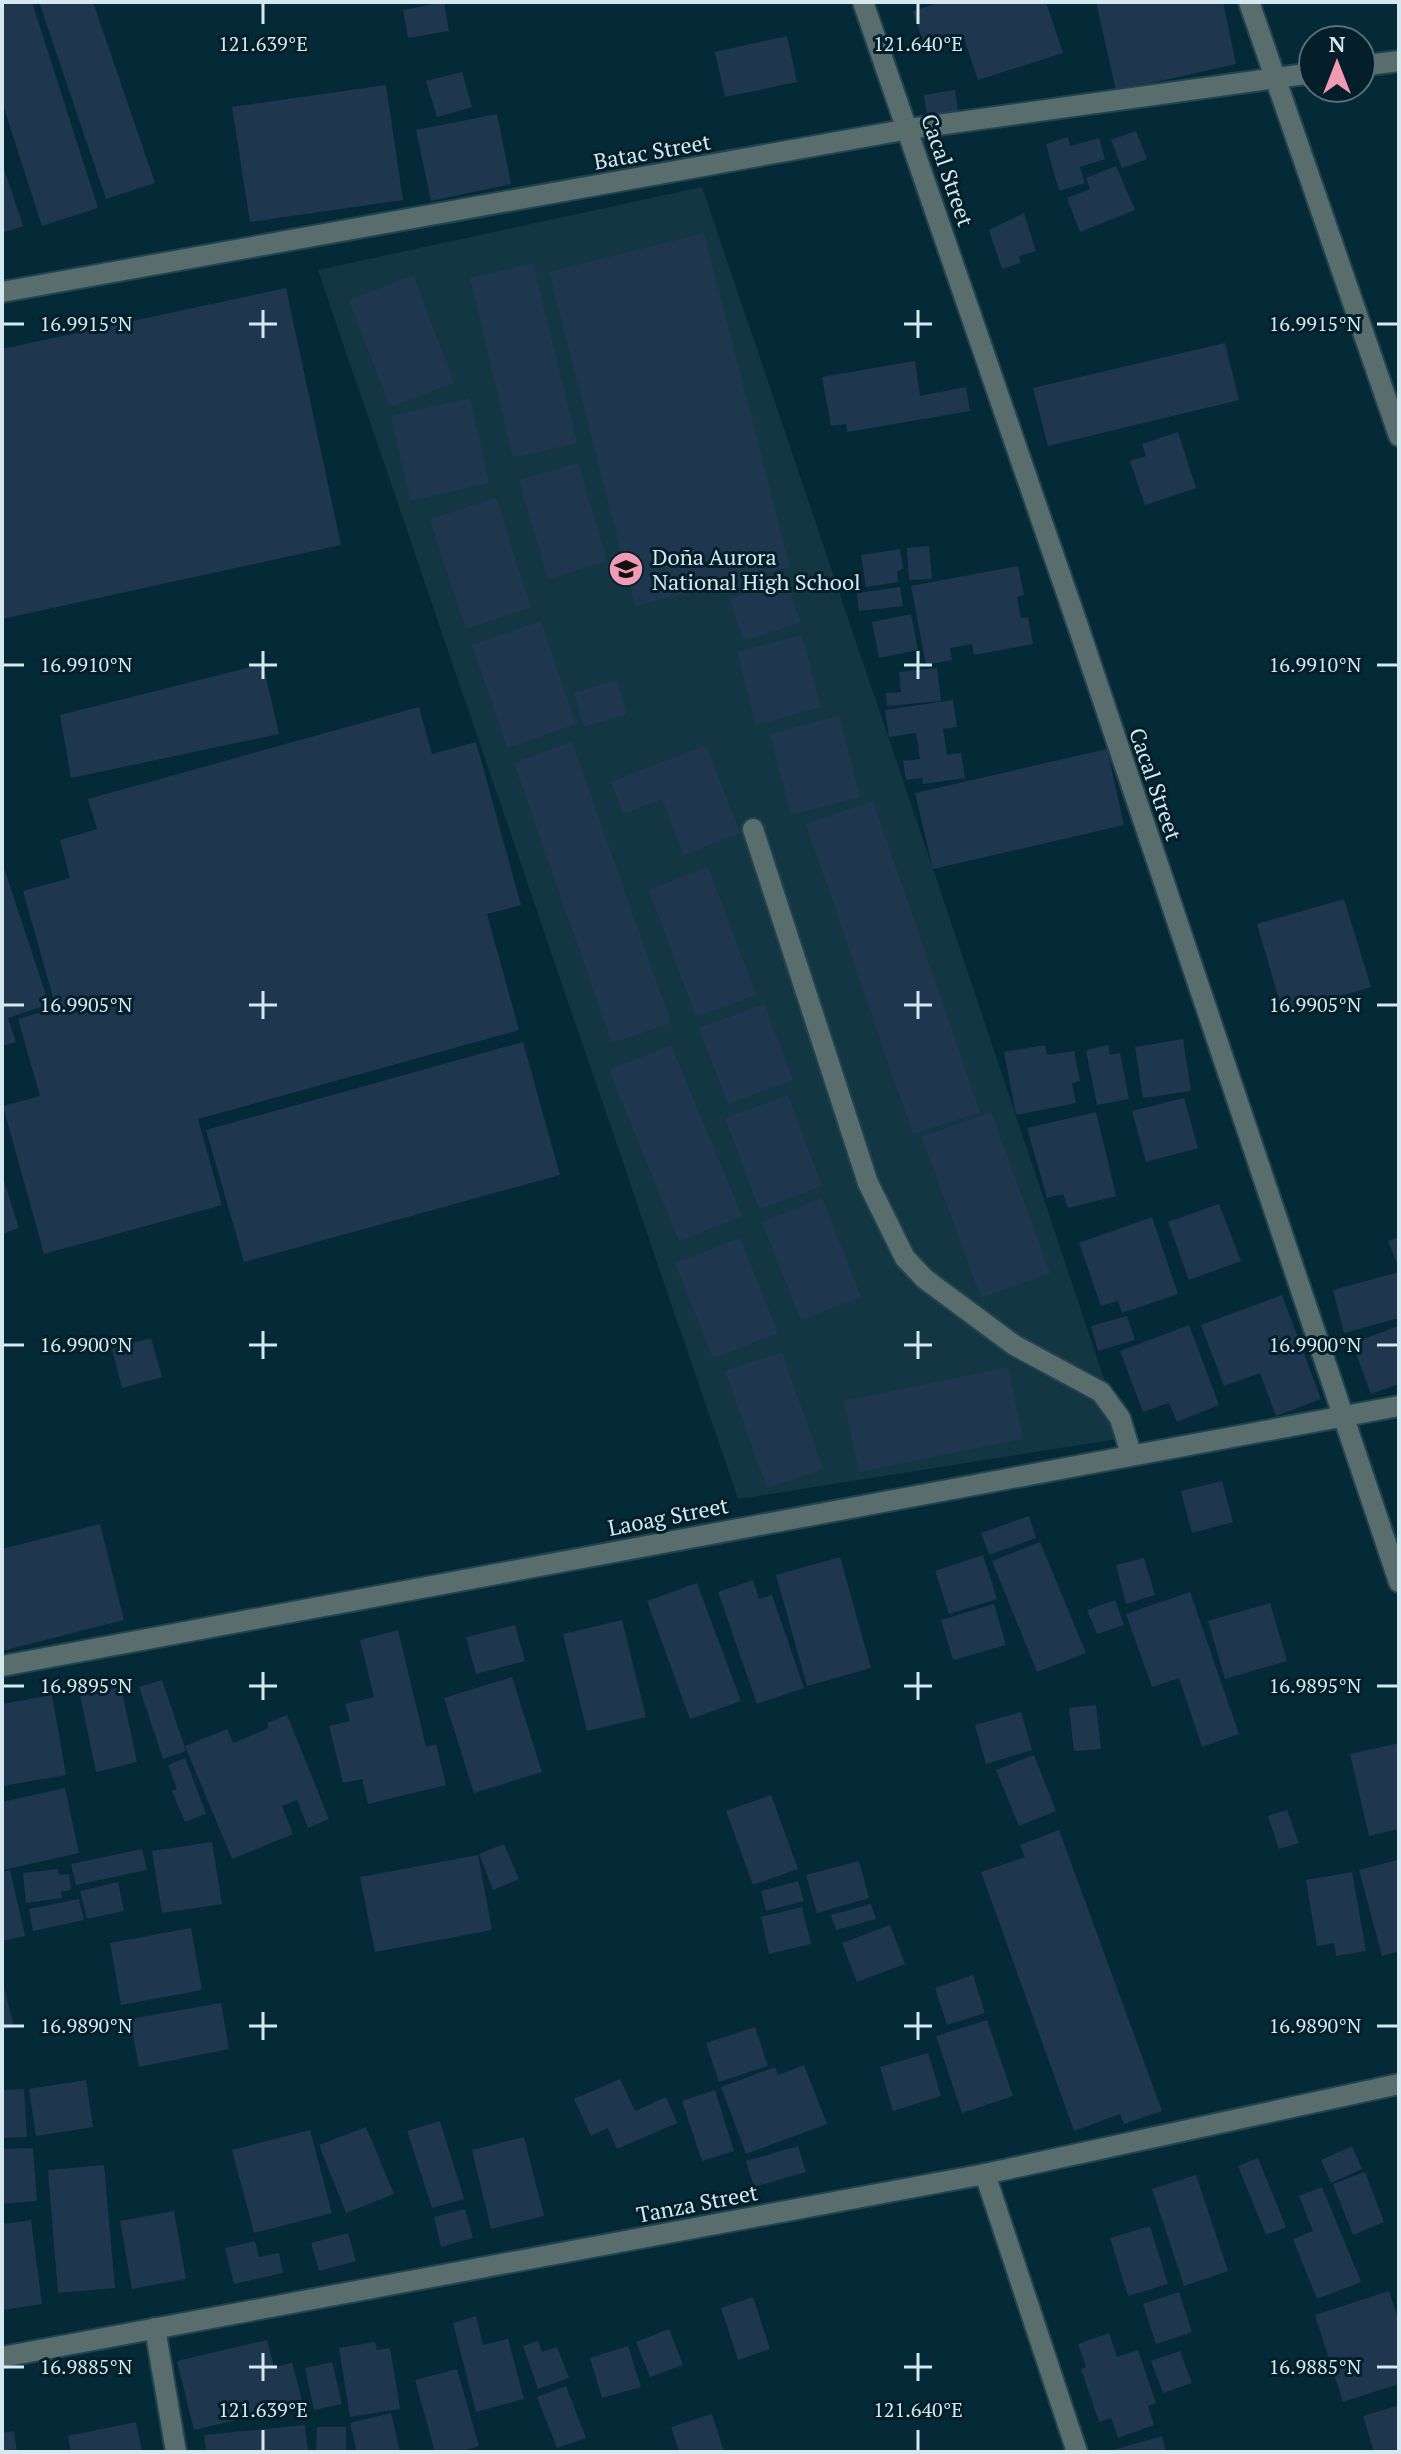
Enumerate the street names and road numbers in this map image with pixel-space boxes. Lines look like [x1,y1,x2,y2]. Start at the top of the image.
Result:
street label: Cacal Street [915,110,981,230]
street label: Batac Street [591,126,713,176]
street label: Cacal Street [1123,724,1189,844]
street label: Laoag Street [605,1490,731,1542]
street label: Tanza Street [634,2177,760,2229]

